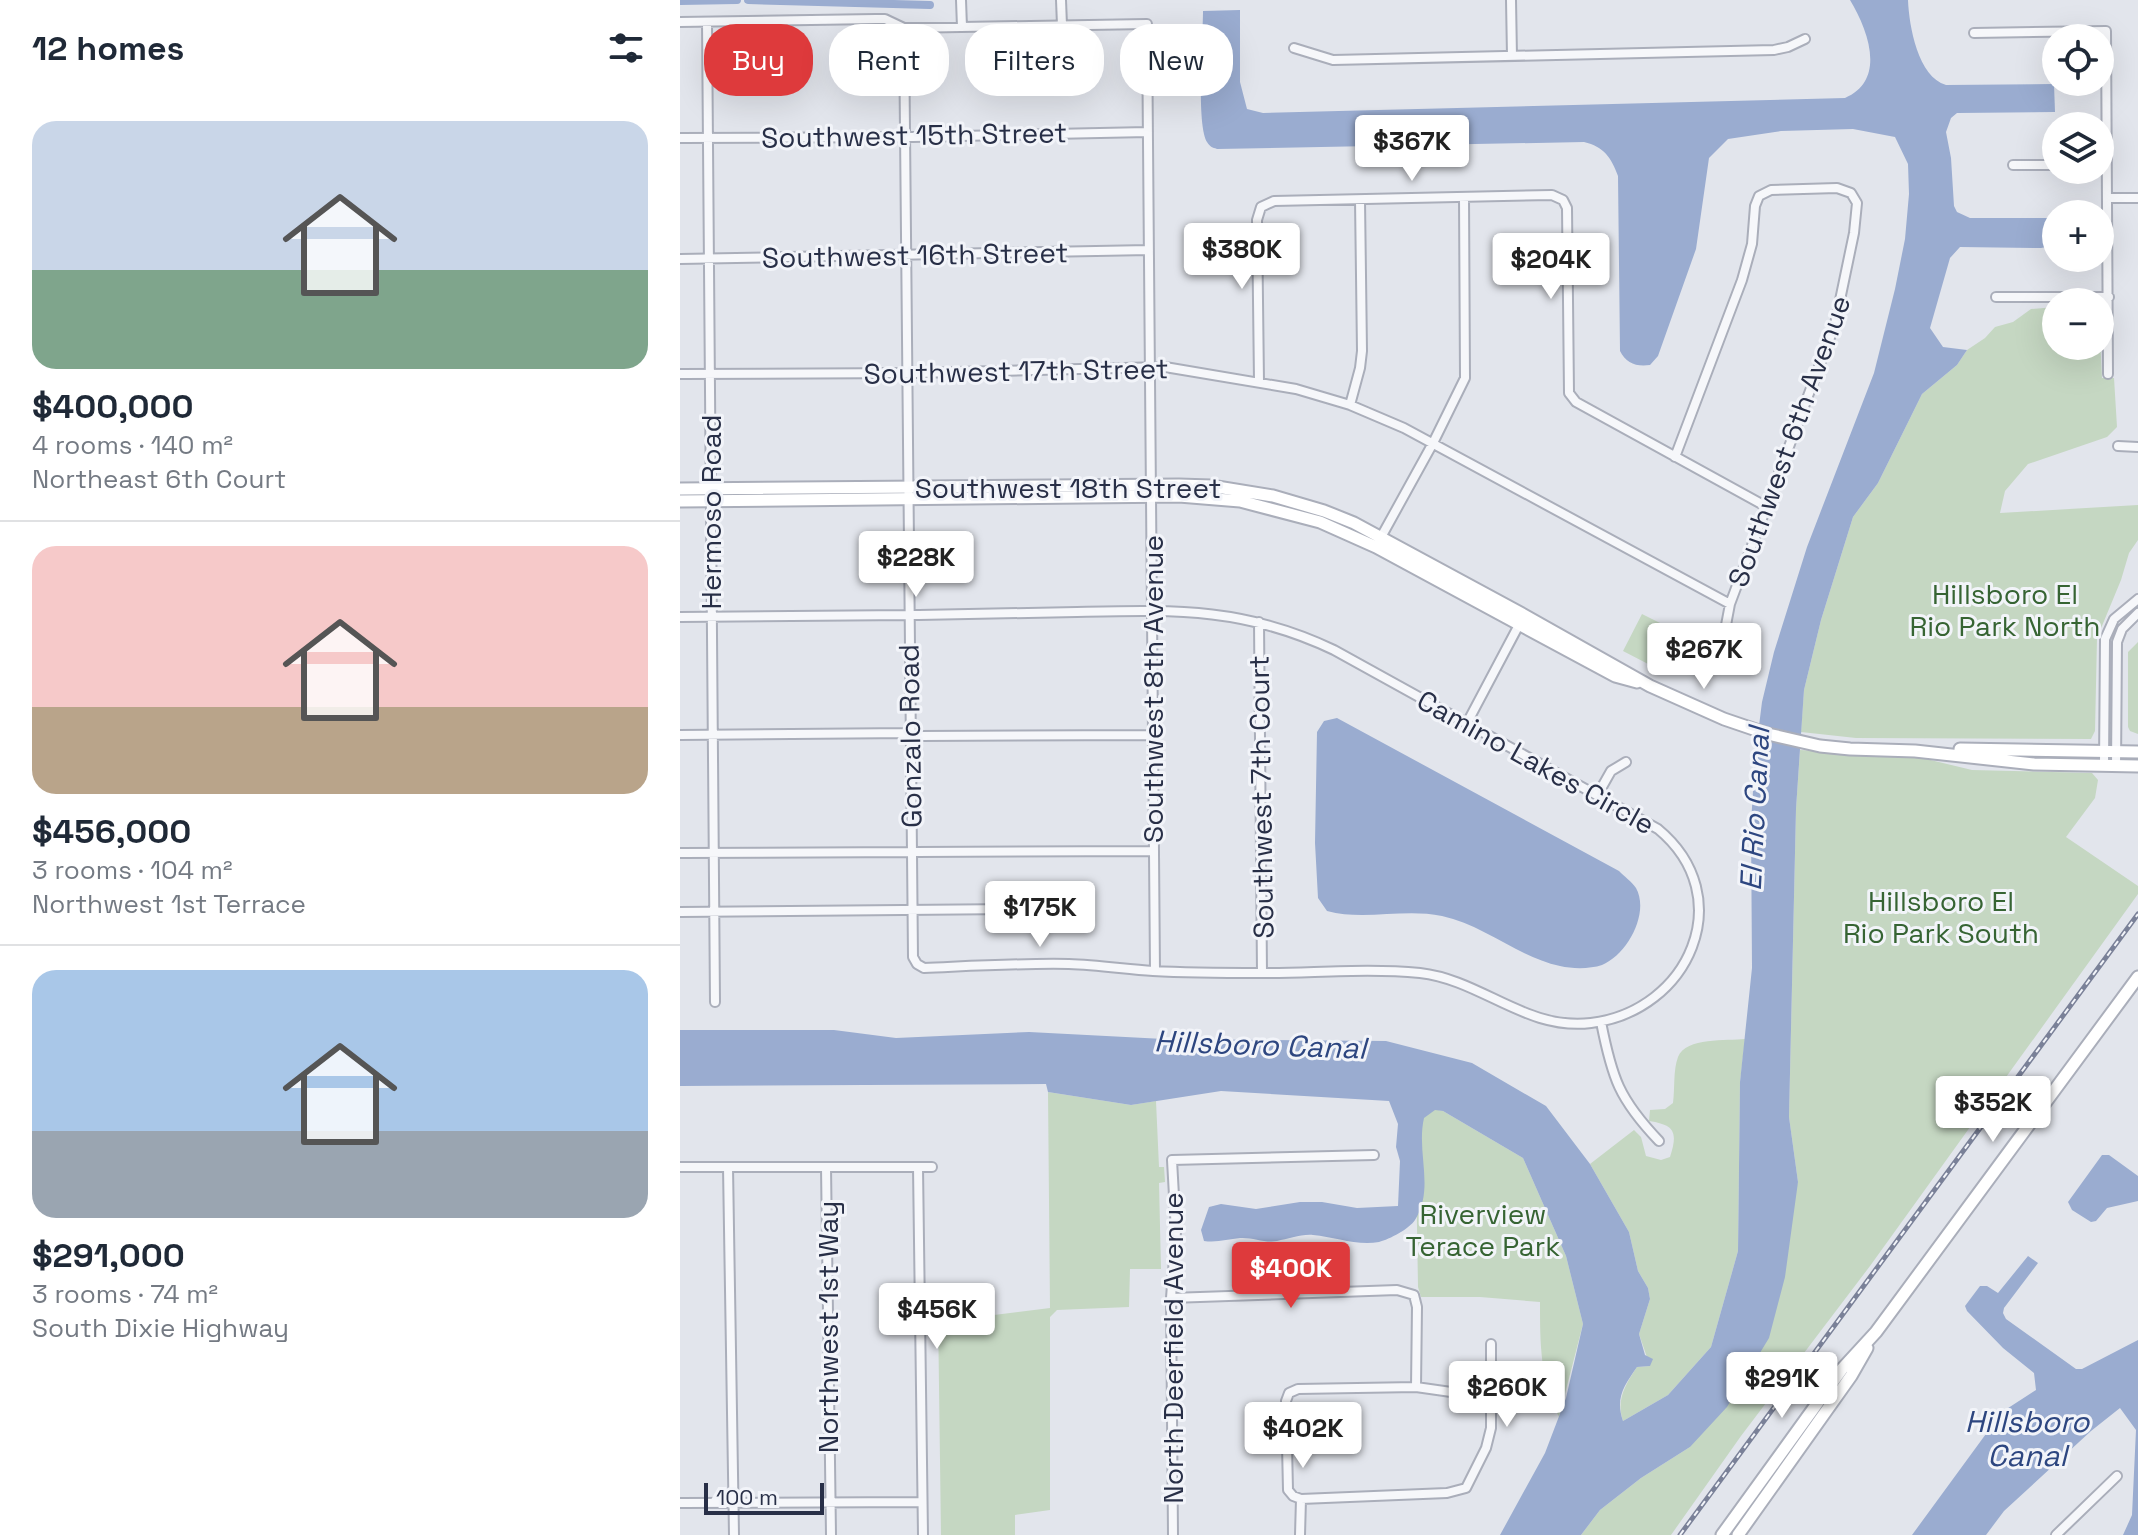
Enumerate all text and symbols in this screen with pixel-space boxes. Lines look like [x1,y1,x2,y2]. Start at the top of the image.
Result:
chip: Buy [704,24,813,96]
chip: Rent [829,24,949,96]
chip: Filters [965,24,1104,96]
chip: New [1120,24,1233,96]
map controls [2042,24,2114,360]
button: locate [2042,24,2114,96]
icon: filters [604,26,648,70]
text: 12 homes [32,27,184,70]
button: layers [2042,112,2114,184]
street label: Southwest 15th Street [761,114,1067,156]
pin: $367K [1356,115,1468,183]
text: $367K [1373,124,1451,158]
icon: home [268,173,412,317]
button: + [2042,200,2114,272]
pin: $380K [1186,223,1298,291]
text: $380K [1202,232,1282,266]
pin: $204K [1495,233,1607,301]
street label: Southwest 16th Street [762,234,1068,276]
text: $204K [1511,242,1591,276]
button: − [2042,288,2114,360]
street label: Southwest 6th Avenue [1719,290,1859,592]
street label: Southwest 17th Street [863,350,1169,392]
text: $400,000 [32,385,194,428]
street label: Hermoso Road [693,415,729,609]
text: 4 rooms · 140 m² [32,428,233,462]
text: Northeast 6th Court [32,462,286,496]
street label: Southwest 18th Street [915,470,1221,506]
pin: $228K [860,531,972,599]
street label: Southwest 8th Avenue [1135,535,1171,843]
text: $228K [877,540,955,574]
park label: Hillsboro El Rio Park North [1910,576,2100,644]
icon: home [268,598,412,742]
pin: $267K [1648,623,1760,691]
text: $267K [1665,632,1743,666]
street label: Gonzalo Road [890,644,930,828]
street label: Southwest 7th Court [1241,655,1281,939]
street label: Camino Lakes Circle [1411,682,1661,842]
water label: El Rio Canal [1731,722,1778,892]
text: $456,000 [32,810,191,853]
text: 3 rooms · 104 m² [32,853,233,887]
pin: $175K [984,881,1096,949]
park label: Hillsboro El Rio Park South [1843,883,2039,951]
text: Northwest 1st Terrace [32,887,306,921]
text: $175K [1003,890,1077,924]
water label: Hillsboro Canal [1153,1021,1370,1068]
icon: home [268,1022,412,1166]
pin: $352K [1937,1076,2049,1144]
text: $352K [1954,1085,2032,1119]
street label: North Deerfield Avenue [1155,1192,1191,1504]
park label: Riverview Terace Park [1406,1196,1560,1264]
street label: Northwest 1st Way [810,1201,846,1453]
text: $291,000 [32,1234,185,1277]
pin: $400K [1235,1242,1347,1310]
text: $400K [1250,1251,1332,1285]
text: 3 rooms · 74 m² [32,1277,218,1311]
pin: $456K [881,1283,993,1351]
text: $456K [897,1292,977,1326]
text: South Dixie Highway [32,1311,289,1345]
pin: $291K [1726,1352,1838,1420]
pin: $260K [1451,1361,1563,1429]
text: $291K [1744,1361,1820,1395]
text: $260K [1467,1370,1547,1404]
pin: $402K [1247,1402,1359,1470]
water label: Hillsboro Canal [1965,1402,2091,1475]
text: $402K [1263,1411,1343,1445]
scale bar [704,1479,824,1515]
text: 100 m [716,1483,778,1511]

